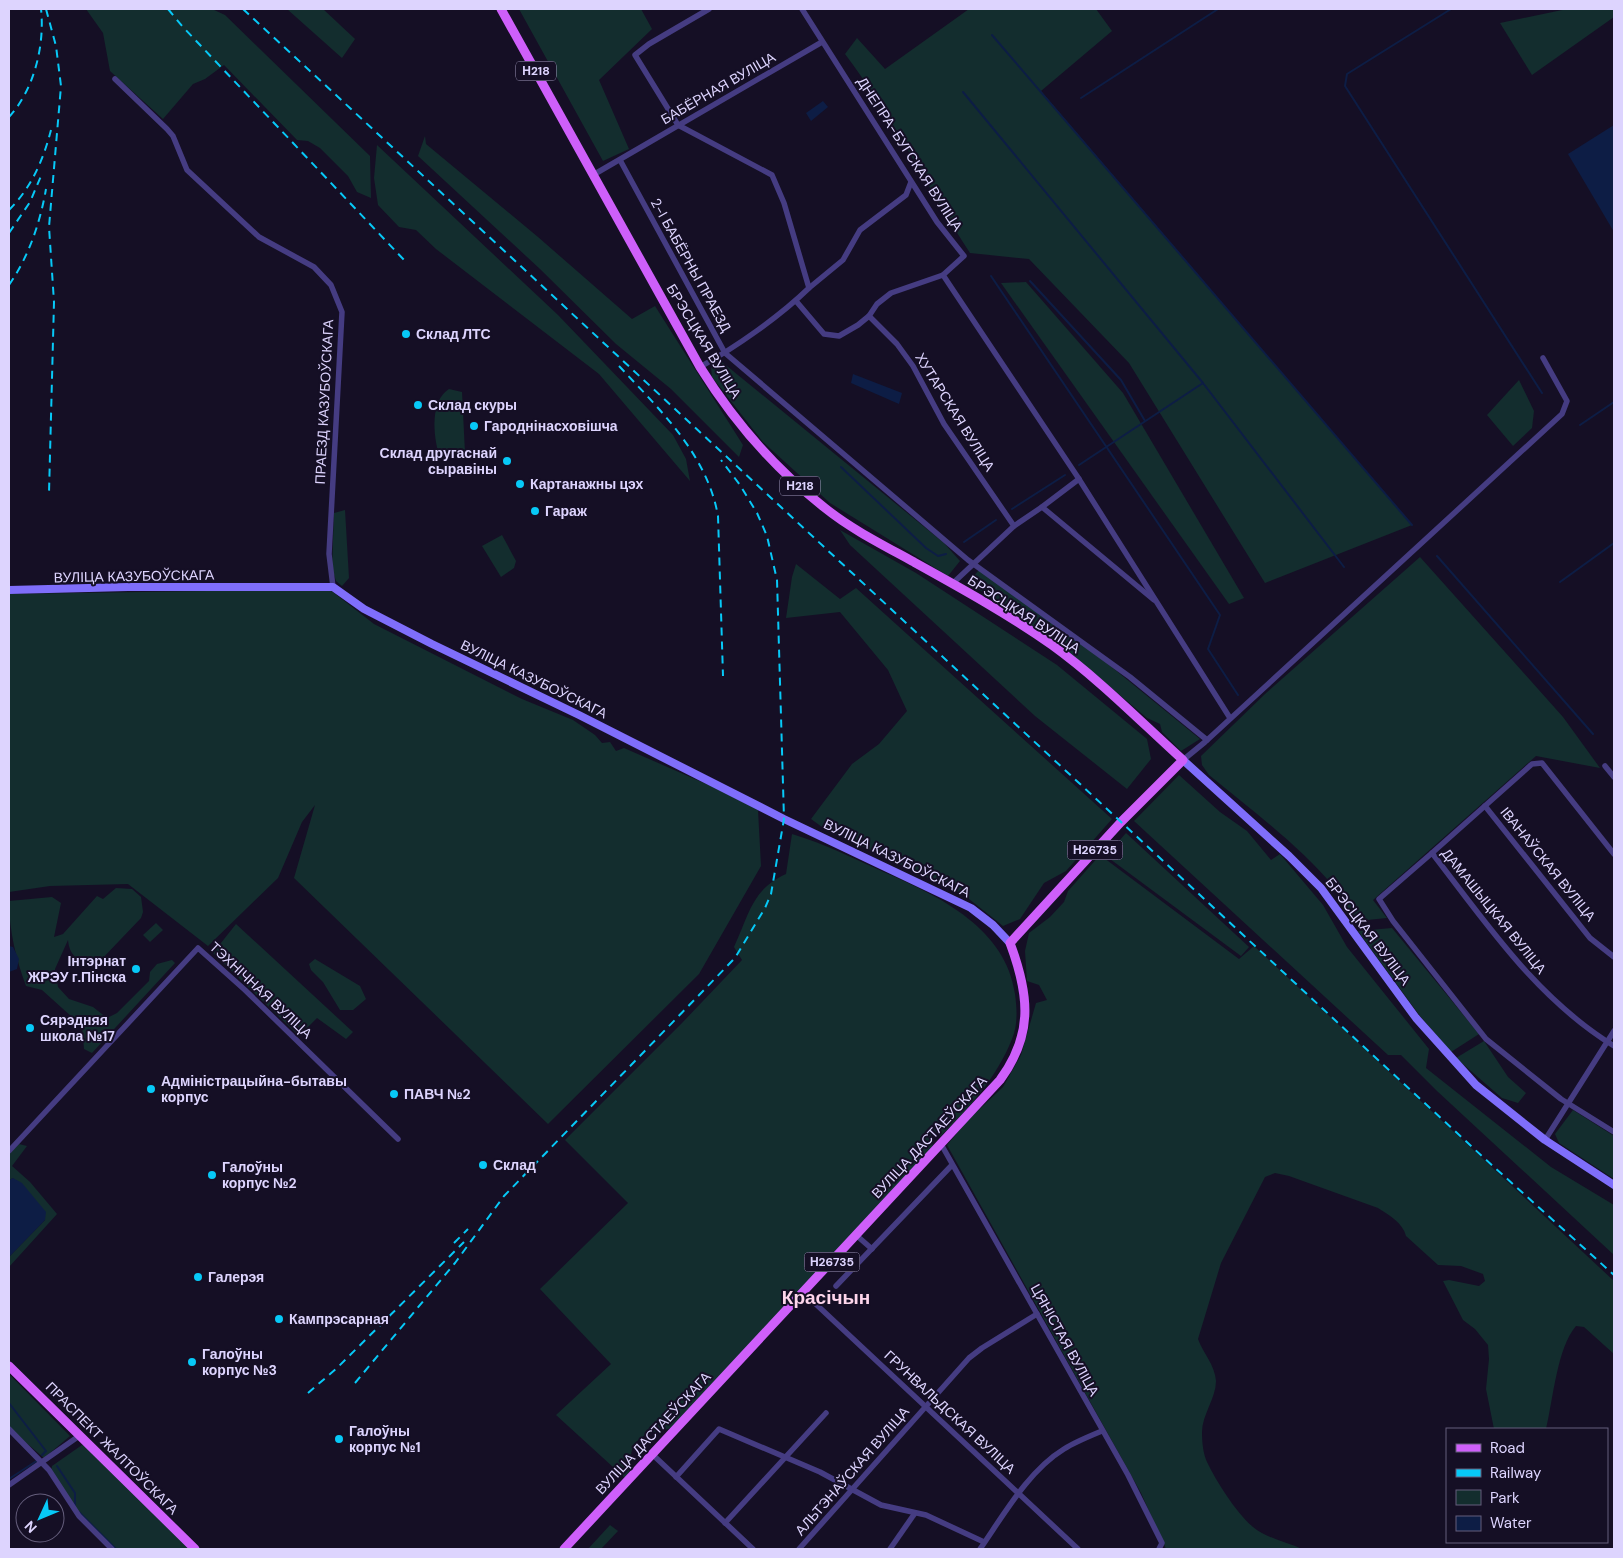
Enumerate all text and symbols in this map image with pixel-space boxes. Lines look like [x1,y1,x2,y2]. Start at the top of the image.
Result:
street label: БАБЁРНАЯ ВУЛІЦА [657,48,779,128]
road number: Н218 [516,61,556,80]
street label: ДНЕПРА-БУГСКАЯ ВУЛІЦА [853,73,967,235]
street label: 2-І БАБЁРНЫ ПРАЕЗД [647,195,736,336]
street label: БРЭСЦКАЯ ВУЛІЦА [663,280,746,402]
street label: ПРАЕЗД КАЗУБОЎСКАГА [311,318,337,485]
place label: Склад ЛТС [416,325,491,343]
marker: Склад ЛТС [400,328,412,340]
street label: ХУТАРСКАЯ ВУЛІЦА [911,349,999,475]
place label: Склад скуры [428,396,517,414]
marker: Склад скуры [412,399,424,411]
place label: Гароднінасховішча [484,417,618,435]
marker: Гароднінасховішча [468,420,480,432]
place label: Склад другаснай сыравіны [380,444,497,478]
marker: Склад другаснай сыравіны [501,455,513,467]
place label: Картанажны цэх [530,475,644,493]
road number: Н218 [780,476,820,496]
marker: Картанажны цэх [514,478,526,490]
place label: Гараж [545,502,588,520]
marker: Гараж [529,505,541,517]
street label: ВУЛІЦА КАЗУБОЎСКАГА [53,566,215,586]
street label: БРЭСЦКАЯ ВУЛІЦА [964,571,1084,657]
street label: ВУЛІЦА КАЗУБОЎСКАГА [458,636,611,723]
street label: ІВАНАЎСКАЯ ВУЛІЦА [1496,803,1600,925]
street label: ВУЛІЦА КАЗУБОЎСКАГА [821,815,974,902]
road number: Н26735 [1068,840,1122,860]
street label: ДАМАШЫЦКАЯ ВУЛІЦА [1438,844,1551,978]
street label: БРЭСЦКАЯ ВУЛІЦА [1322,873,1415,989]
street label: ТЭХНІЧНАЯ ВУЛІЦА [206,938,317,1043]
place label: Інтэрнат ЖРЭУ г.Пінска [27,952,126,986]
marker: Інтэрнат ЖРЭУ г.Пінска [130,963,142,975]
place label: Сярэдняя школа №17 [40,1011,115,1045]
marker: Сярэдняя школа №17 [24,1022,36,1034]
street label: ВУЛІЦА ДАСТАЕЎСКАГА [867,1071,991,1202]
place label: Адміністрацыйна-бытавы корпус [161,1072,347,1106]
marker: Адміністрацыйна-бытавы корпус [145,1083,157,1095]
place label: ПАВЧ №2 [404,1085,471,1103]
marker: ПАВЧ №2 [388,1088,400,1100]
place label: Склад [493,1156,536,1174]
place label: Галоўны корпус №2 [222,1158,297,1192]
marker: Склад [477,1159,489,1171]
marker: Галоўны корпус №2 [206,1169,218,1181]
road number: Н26735 [804,1252,860,1272]
place label: Галерэя [208,1268,264,1286]
marker: Галерэя [192,1271,204,1283]
street label: ЦЯНІСТАЯ ВУЛІЦА [1027,1281,1104,1400]
district label: Красічын [782,1285,870,1310]
place label: Кампрэсарная [289,1310,389,1328]
marker: Кампрэсарная [273,1313,285,1325]
place label: Галоўны корпус №3 [202,1345,277,1379]
street label: ГРУНВАЛЬДСКАЯ ВУЛІЦА [881,1346,1020,1478]
marker: Галоўны корпус №3 [186,1356,198,1368]
street label: ВУЛІЦА ДАСТАЕЎСКАГА [591,1367,715,1498]
street label: ПРАСПЕКТ ЖАЛТОЎСКАГА [42,1378,183,1519]
street label: АЛЬТЭНАЎСКАЯ ВУЛІЦА [791,1402,913,1539]
place label: Галоўны корпус №1 [349,1422,421,1456]
legend [1446,1428,1608,1543]
marker: Галоўны корпус №1 [333,1433,345,1445]
text: Road [1490,1438,1525,1458]
text: Railway [1490,1463,1542,1483]
text: Park [1490,1488,1520,1508]
north arrow [15,1493,65,1543]
text: Water [1490,1513,1532,1533]
text: N [21,1517,41,1537]

